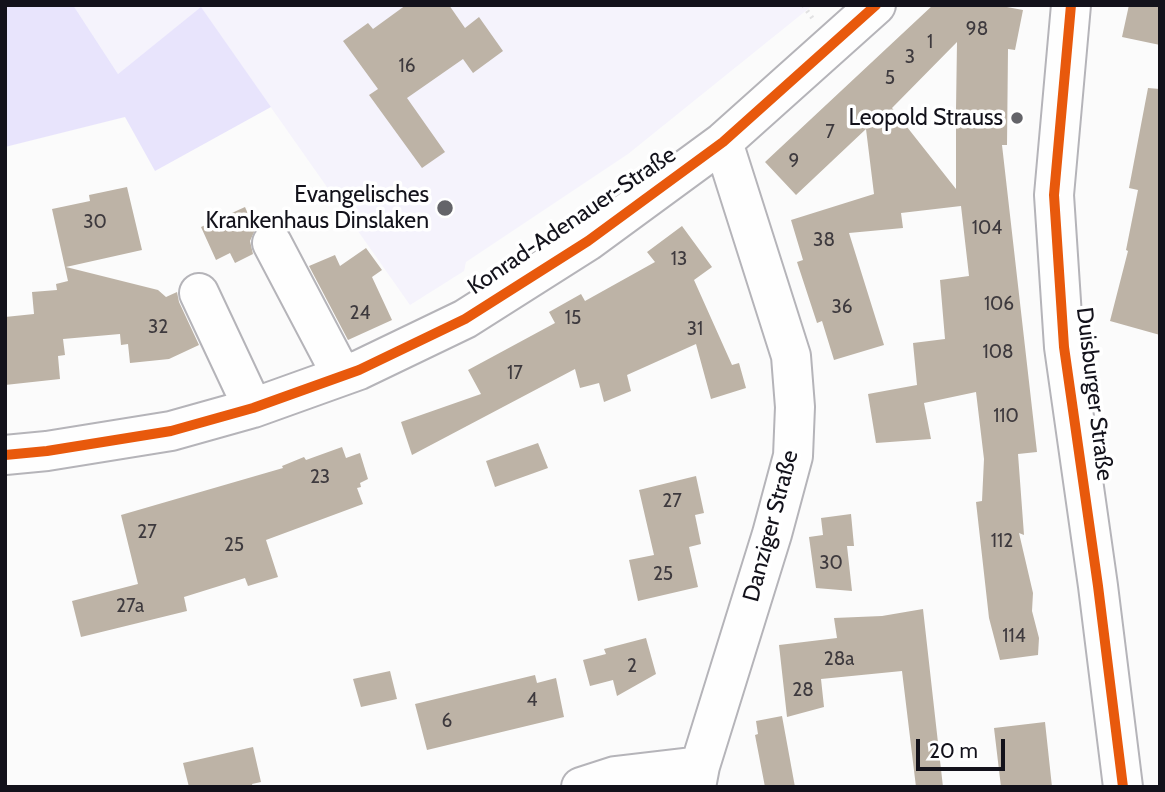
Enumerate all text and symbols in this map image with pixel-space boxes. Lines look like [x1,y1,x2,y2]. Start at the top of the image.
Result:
house number: 98 [966,18,988,40]
house number: 1 [927,31,933,53]
house number: 3 [905,46,915,68]
house number: 16 [399,55,415,77]
house number: 5 [885,67,895,89]
place label: Leopold Strauss [848,104,1003,132]
marker: Leopold Strauss [1009,110,1025,126]
house number: 7 [825,121,835,143]
street label: Konrad-Adenauer-Straße [463,141,681,301]
house number: 9 [789,150,799,172]
place label: Evangelisches Krankenhaus Dinslaken [206,181,429,235]
marker: Evangelisches Krankenhaus Dinslaken [435,198,455,218]
house number: 30 [83,211,107,233]
house number: 104 [972,217,1002,239]
house number: 38 [813,229,835,251]
house number: 13 [671,248,687,270]
house number: 106 [984,293,1014,315]
house number: 36 [831,296,853,318]
house number: 24 [350,302,370,324]
street label: Duisburger Straße [1070,306,1118,482]
house number: 15 [565,307,581,329]
house number: 32 [148,316,168,338]
house number: 31 [687,318,703,340]
house number: 108 [983,341,1013,363]
house number: 17 [507,362,523,384]
house number: 110 [993,405,1019,427]
street label: Danziger Straße [738,447,804,605]
house number: 23 [310,466,330,488]
house number: 27 [662,490,682,512]
house number: 27 [137,521,157,543]
house number: 112 [991,530,1013,552]
house number: 25 [224,534,244,556]
house number: 30 [819,552,843,574]
house number: 25 [653,563,673,585]
house number: 27a [116,595,144,617]
house number: 114 [1002,625,1026,647]
house number: 28a [824,648,854,670]
house number: 2 [627,655,637,677]
house number: 28 [792,679,814,701]
house number: 4 [527,689,537,711]
house number: 6 [442,710,452,732]
scale bar [920,726,1009,770]
text: 20 m [929,738,978,763]

